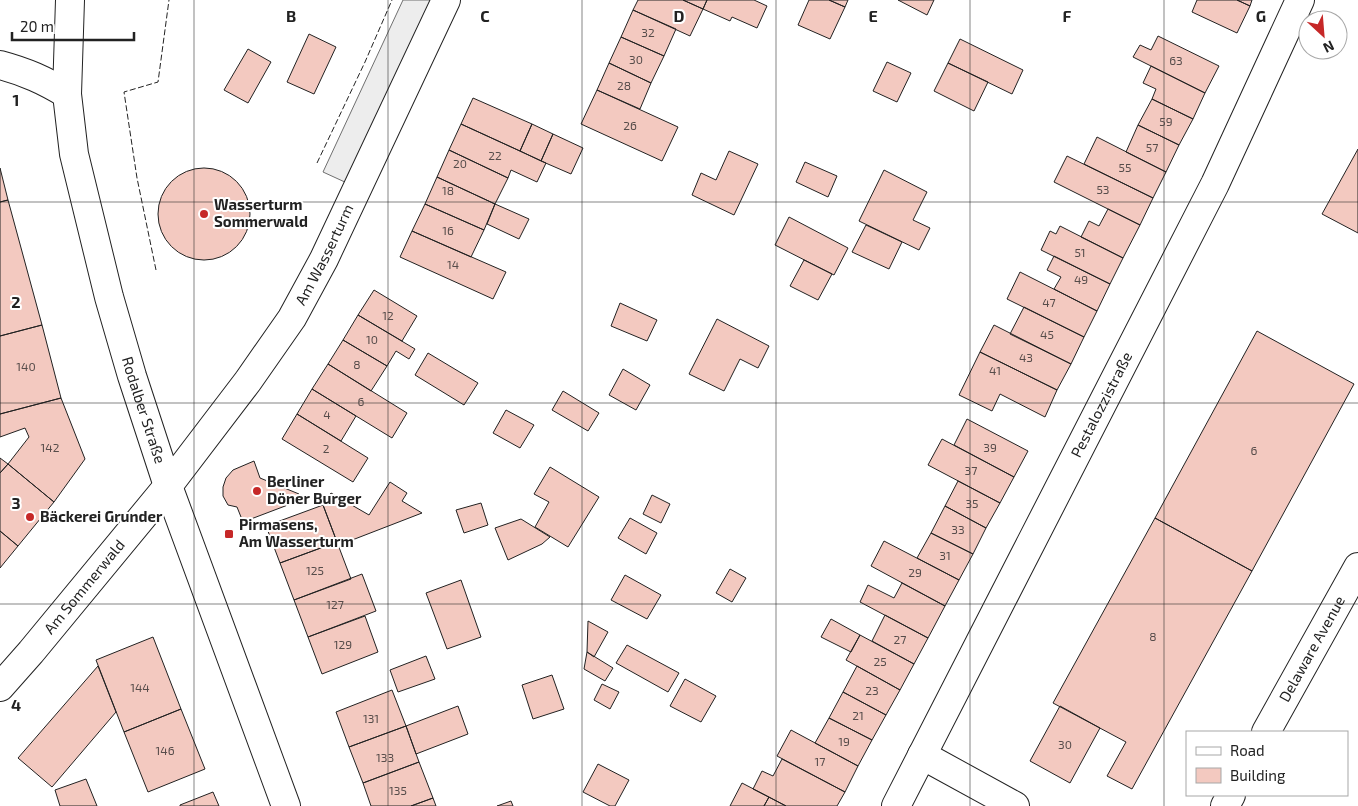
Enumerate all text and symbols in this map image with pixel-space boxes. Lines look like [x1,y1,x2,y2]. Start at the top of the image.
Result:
text: B [286,6,296,25]
text: C [480,6,490,25]
text: D [674,6,685,25]
text: E [868,6,878,25]
text: F [1063,6,1072,25]
text: G [1256,6,1266,25]
scale bar [12,10,135,42]
north arrow [1298,10,1348,60]
text: 20 m [20,17,54,35]
house number: 32 [641,25,655,39]
text: N [1321,37,1337,57]
house number: 30 [629,52,643,66]
house number: 63 [1169,53,1183,67]
house number: 28 [617,78,631,92]
text: 1 [13,90,19,109]
house number: 59 [1159,114,1173,128]
house number: 26 [623,118,637,132]
house number: 57 [1146,140,1158,154]
house number: 22 [488,148,502,162]
house number: 20 [453,156,467,170]
house number: 55 [1119,160,1131,174]
house number: 53 [1096,182,1110,196]
house number: 18 [442,183,454,197]
place label: Wasserturm Sommerwald [214,195,308,230]
street label: Am Wasserturm [291,201,357,308]
marker: Wasserturm Sommerwald [198,208,210,220]
house number: 16 [442,223,454,237]
house number: 51 [1074,245,1086,259]
house number: 14 [447,257,459,271]
house number: 49 [1074,272,1088,286]
text: 2 [11,292,21,311]
house number: 47 [1042,295,1056,309]
house number: 12 [382,308,394,322]
house number: 45 [1040,327,1054,341]
house number: 10 [366,332,378,346]
street label: Pestalozzistraße [1066,348,1135,460]
house number: 43 [1019,350,1033,364]
street label: Rodalber Straße [119,354,170,466]
house number: 8 [353,357,361,371]
house number: 140 [16,359,36,373]
house number: 41 [989,363,1001,377]
house number: 6 [358,394,365,408]
house number: 4 [323,407,331,421]
house number: 142 [41,440,60,454]
house number: 39 [983,440,997,454]
house number: 2 [323,441,330,455]
house number: 6 [1251,443,1258,457]
house number: 37 [965,463,977,477]
place label: Berliner Döner Burger [267,472,362,507]
marker: Berliner Döner Burger [251,485,263,497]
text: 3 [11,493,21,512]
house number: 35 [965,496,979,510]
place label: Bäckerei Grunder [40,507,163,525]
marker: Bäckerei Grunder [24,511,36,523]
place label: Pirmasens, Am Wasserturm [239,515,354,550]
house number: 33 [951,522,965,536]
marker: Pirmasens, Am Wasserturm [223,528,235,540]
street label: Am Sommerwald [40,536,128,637]
house number: 31 [939,548,951,562]
house number: 125 [306,563,324,577]
house number: 29 [908,565,922,579]
street label: Delaware Avenue [1275,592,1348,705]
house number: 127 [326,597,344,611]
house number: 8 [1149,629,1157,643]
house number: 27 [894,632,906,646]
house number: 129 [334,637,352,651]
house number: 25 [873,654,887,668]
house number: 144 [130,680,150,694]
house number: 23 [865,683,879,697]
text: 4 [11,695,21,714]
house number: 21 [852,708,864,722]
house number: 131 [363,711,379,725]
legend [1186,731,1348,796]
house number: 19 [838,734,850,748]
house number: 30 [1058,737,1072,751]
text: Road [1230,741,1265,759]
house number: 146 [155,743,175,757]
house number: 133 [376,750,394,764]
house number: 17 [815,754,825,768]
text: Building [1230,766,1286,784]
house number: 135 [389,783,407,797]

